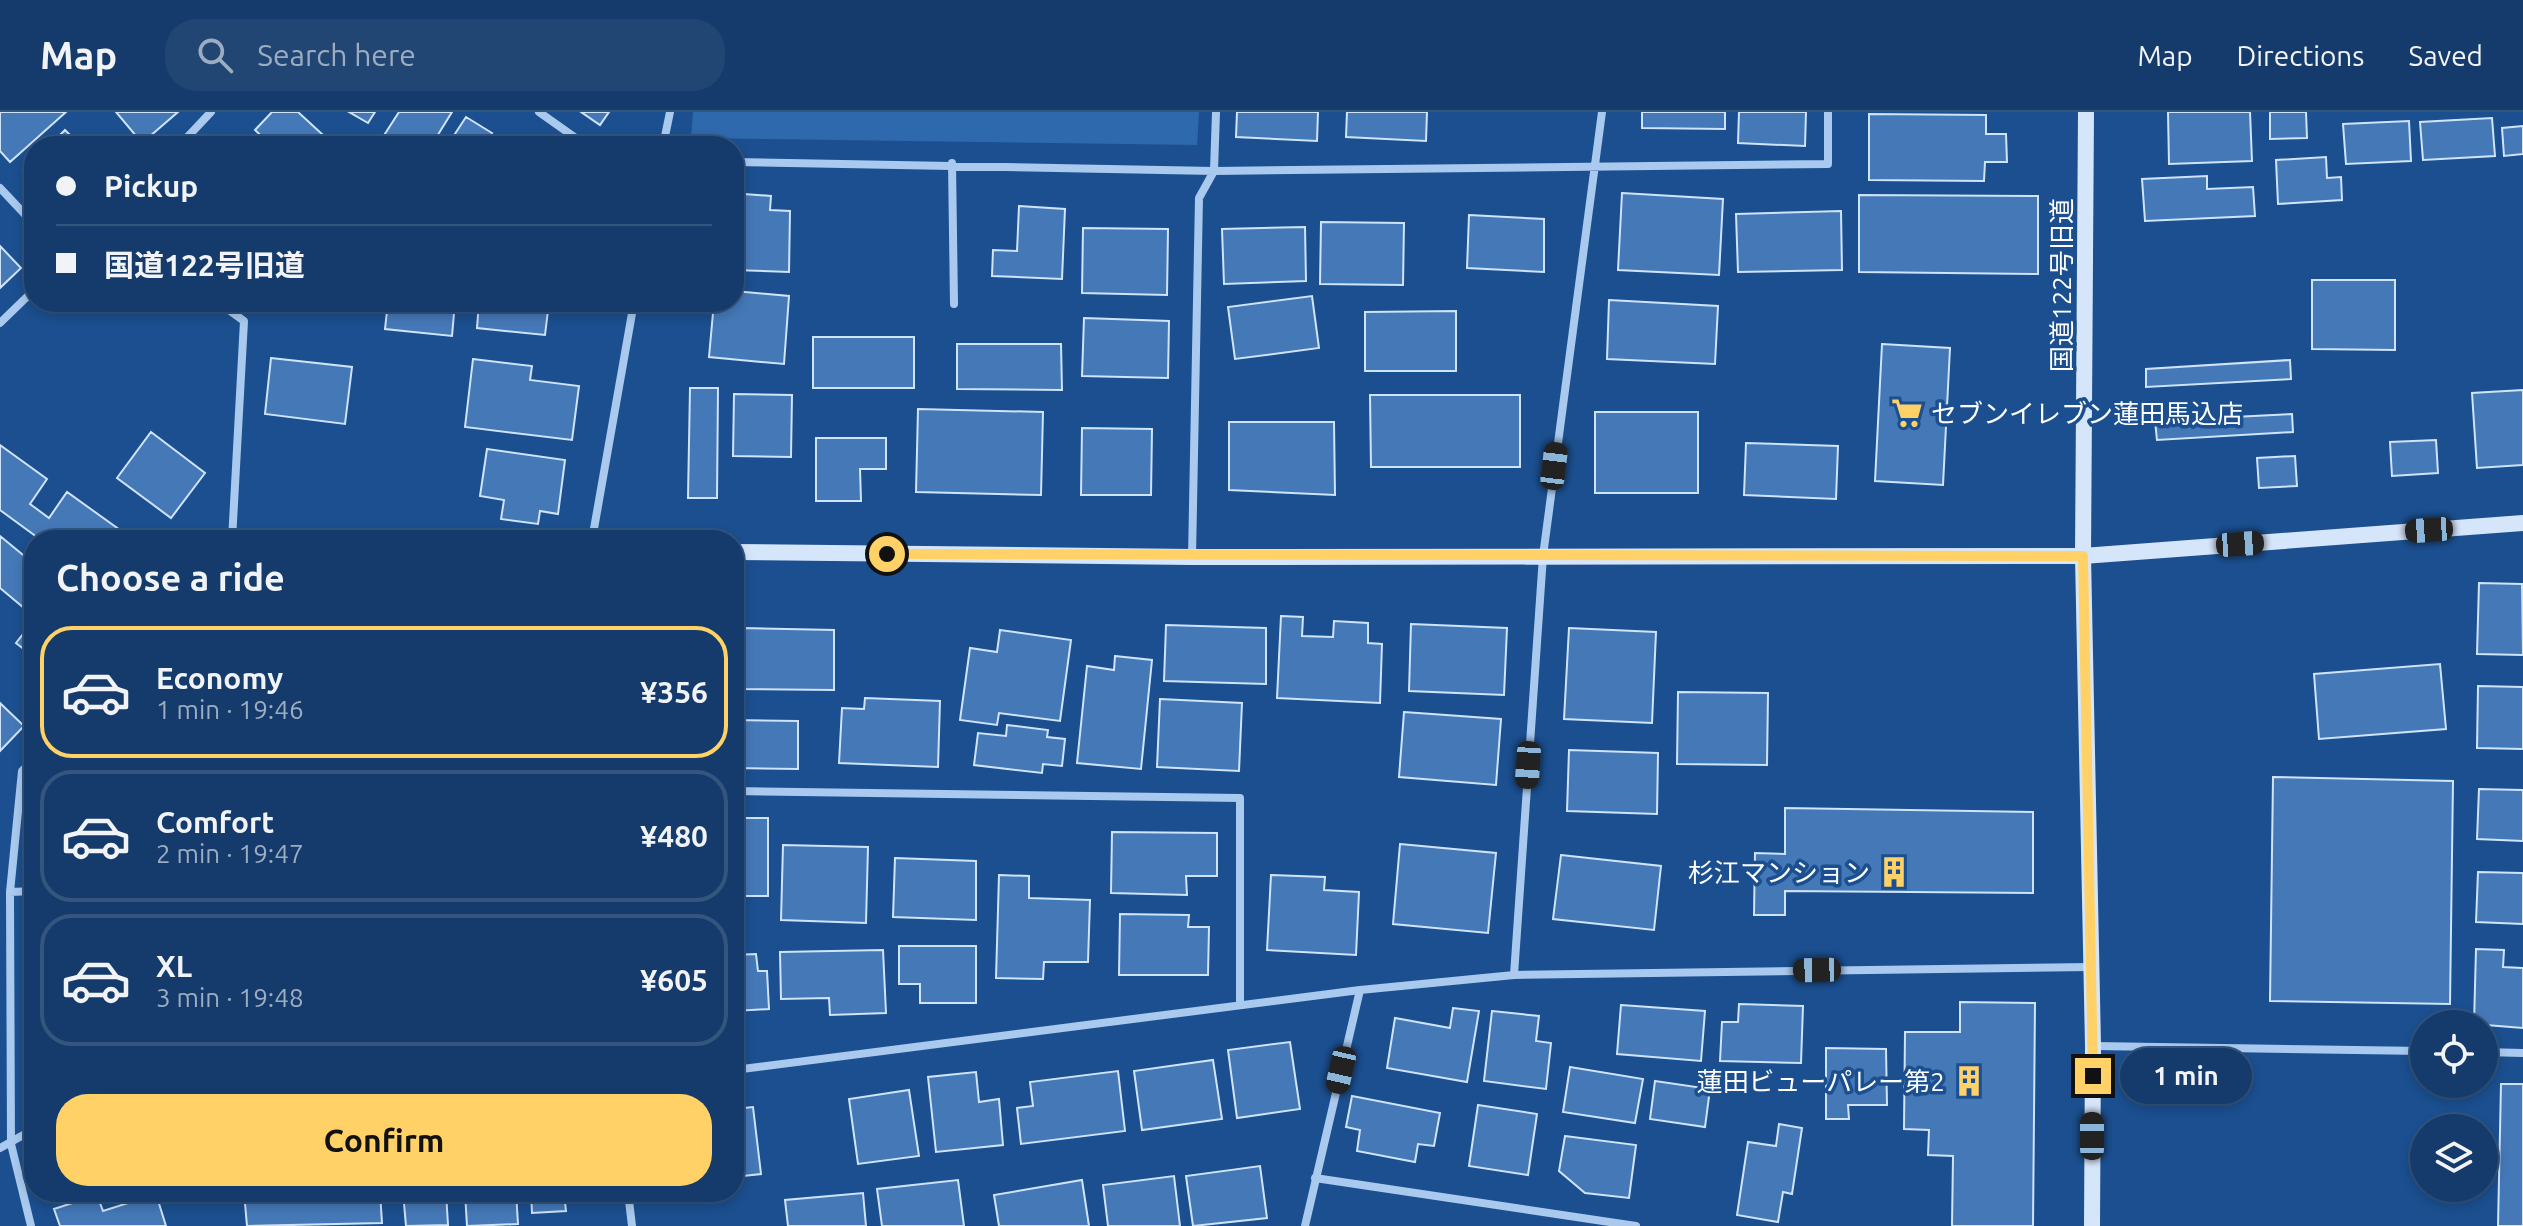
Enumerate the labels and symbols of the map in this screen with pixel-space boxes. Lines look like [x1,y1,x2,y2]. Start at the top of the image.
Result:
street label: 国道122号旧道 [2047,198,2076,372]
supermarket icon: セブンイレブン蓮田馬込店 [1890,396,1924,430]
place label: セブンイレブン蓮田馬込店 [1931,399,2243,428]
car [1539,441,1569,491]
car [2404,516,2454,544]
car [2215,530,2265,558]
route start [869,536,905,572]
car [1514,740,1542,790]
building icon: 杉江マンション [1877,855,1911,889]
place label: 杉江マンション [1688,858,1870,887]
car [1793,958,1841,982]
car [1324,1044,1358,1096]
callout: 1 min [2121,1048,2253,1104]
route end [2075,1058,2111,1094]
building icon: 蓮田ビューパレー第2 [1952,1064,1986,1098]
place label: 蓮田ビューパレー第2 [1697,1067,1945,1096]
car [2080,1112,2104,1160]

